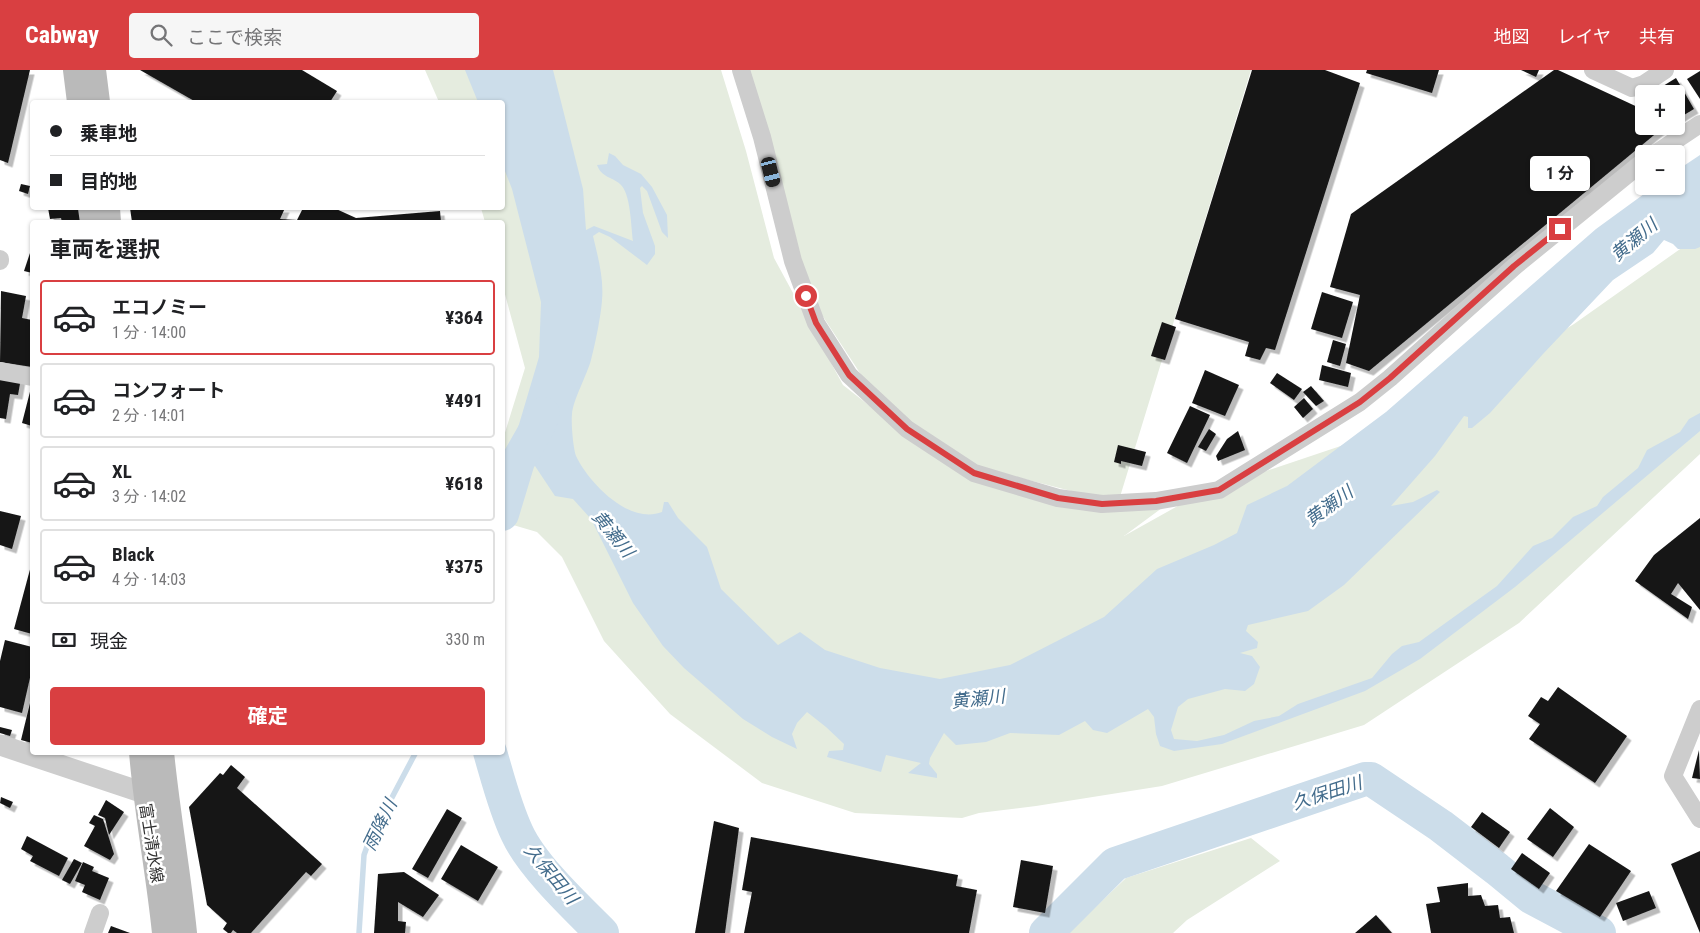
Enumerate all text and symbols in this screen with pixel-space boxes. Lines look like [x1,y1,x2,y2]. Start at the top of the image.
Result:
search box [129,13,479,58]
text: Cabway [25,21,99,49]
icon: search [147,21,175,49]
text: ここで検索 [187,26,282,49]
text: 地図 [1494,26,1530,47]
text: レイヤ [1558,26,1611,47]
text: 共有 [1639,26,1675,47]
map controls [1635,85,1685,195]
button: + [1635,85,1685,135]
text: 乗車地 [80,122,137,145]
button: − [1635,145,1685,195]
car [760,156,781,188]
callout: 1 分 [1530,156,1590,192]
text: 1 分 [1546,164,1574,183]
text: 目的地 [80,170,137,193]
water label: 黄瀬川 [1606,213,1663,265]
route end [1549,218,1571,240]
text: 車両を選択 [50,237,160,262]
route start [795,285,817,307]
icon: car [52,295,97,340]
text: エコノミー [112,296,207,319]
text: ¥364 [445,306,483,329]
text: 1 分 · 14:00 [112,323,186,342]
icon: car [52,378,97,423]
text: コンフォート [112,379,225,402]
text: ¥491 [445,389,483,412]
text: 2 分 · 14:01 [112,406,186,425]
text: XL [112,460,132,483]
icon: car [52,461,97,506]
text: ¥618 [445,472,483,495]
water label: 黄瀬川 [1301,480,1358,530]
text: 3 分 · 14:02 [112,487,186,506]
water label: 黄瀬川 [588,506,640,563]
text: Black [112,543,154,566]
icon: car [52,544,97,589]
text: ¥375 [445,555,483,578]
text: 4 分 · 14:03 [112,570,186,589]
icon: cash [50,626,78,654]
text: 現金 [90,630,128,653]
text: 330 m [446,630,485,649]
water label: 黄瀬川 [950,685,1008,712]
button: 確定 [50,687,485,745]
water label: 久保田川 [1289,771,1366,814]
water label: 雨降川 [358,794,402,854]
street label: 富士清水線 [136,802,167,884]
water label: 久保田川 [520,839,584,910]

